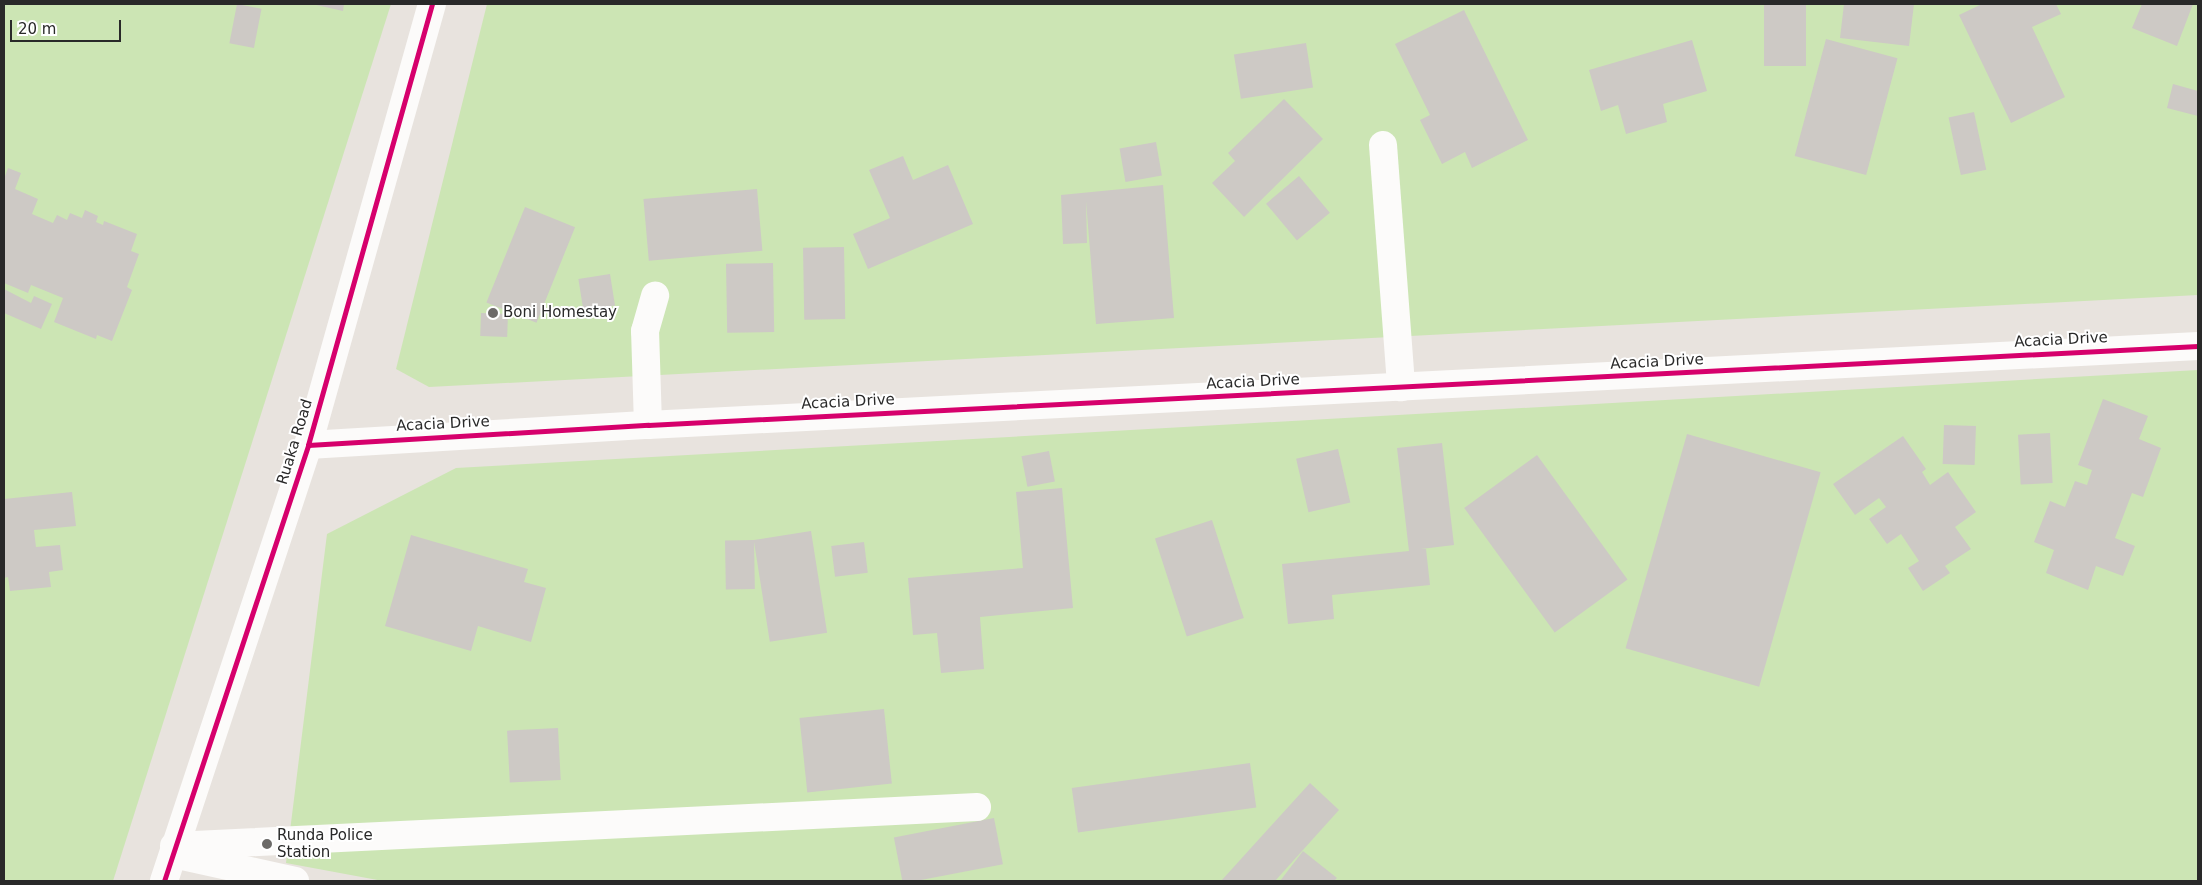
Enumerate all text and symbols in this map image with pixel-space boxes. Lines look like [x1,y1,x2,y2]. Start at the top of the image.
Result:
scale bar [12,10,124,42]
text: 20 m [18,20,56,38]
place label: Boni Homestay [503,304,617,322]
marker: Boni Homestay [487,307,499,319]
street label: Acacia Drive [2014,329,2108,351]
street label: Acacia Drive [1610,351,1704,373]
street label: Acacia Drive [1206,371,1300,393]
street label: Acacia Drive [801,391,895,413]
street label: Ruaka Road [273,397,317,487]
street label: Acacia Drive [396,413,490,435]
place label: Runda Police Station [277,826,373,861]
marker: Runda Police Station [261,838,273,850]

